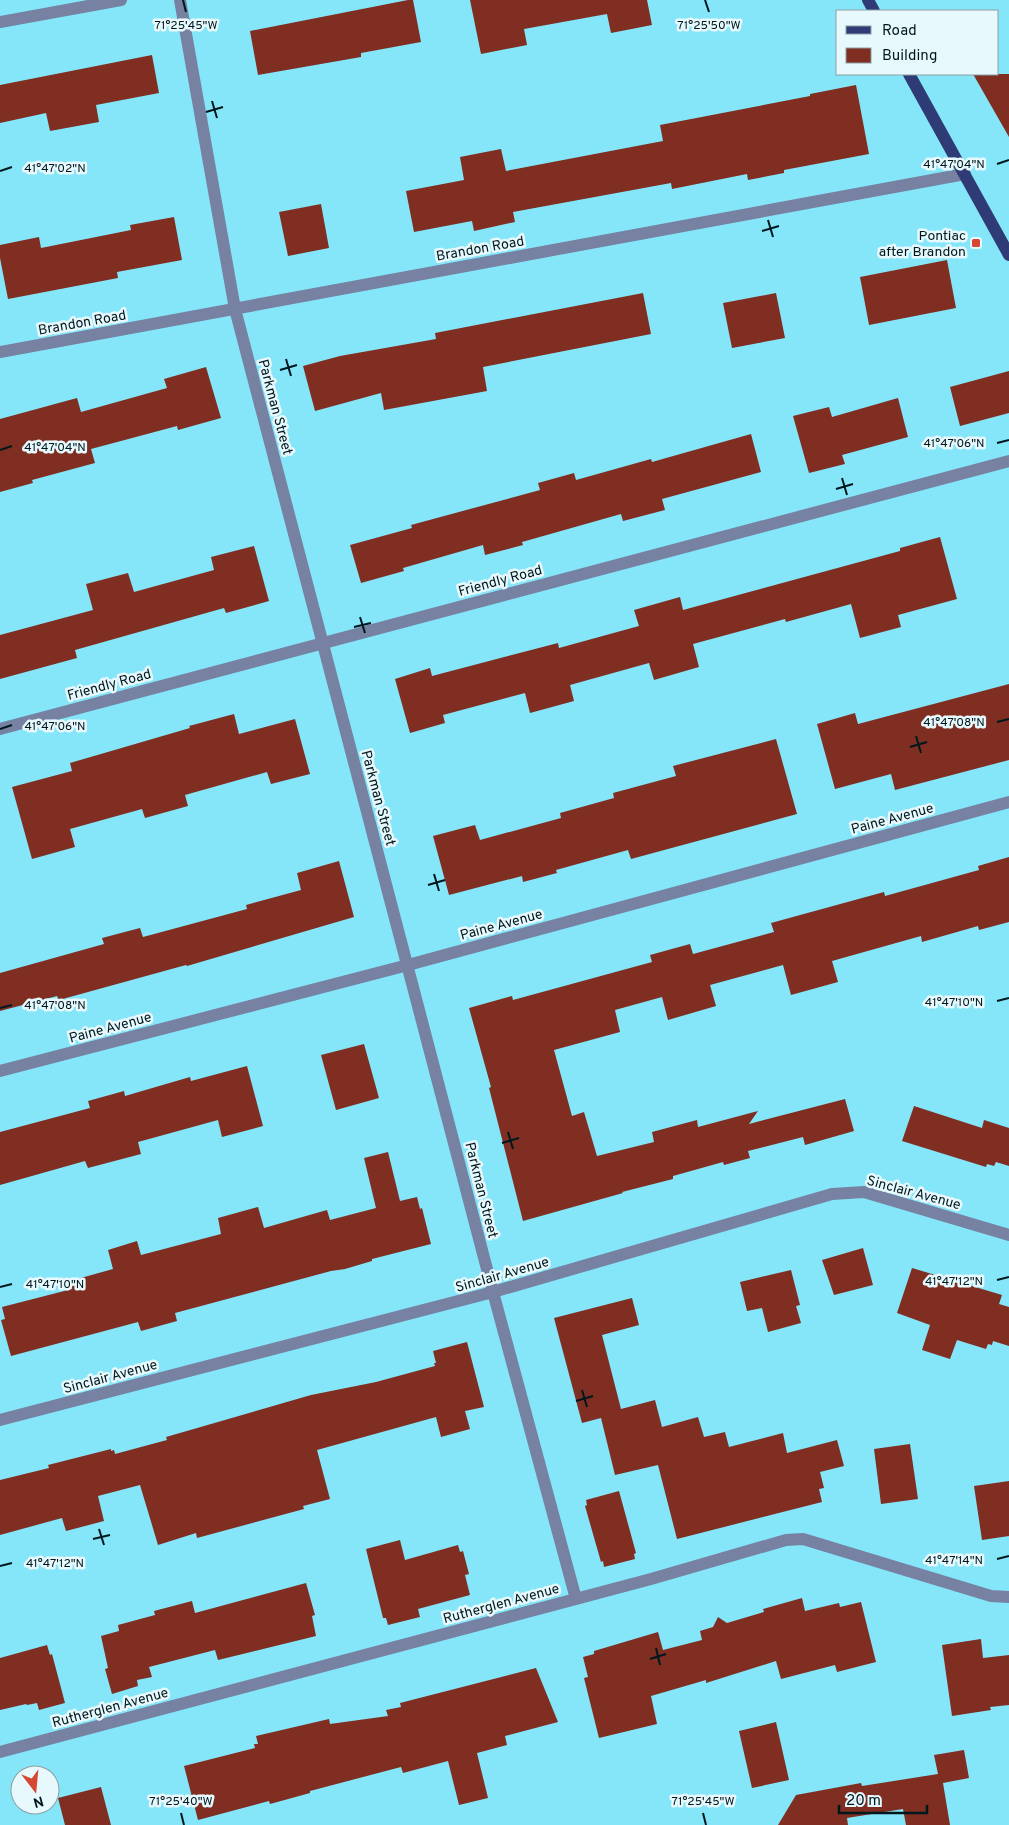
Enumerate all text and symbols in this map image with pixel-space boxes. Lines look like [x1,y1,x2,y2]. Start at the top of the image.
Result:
legend [836,10,999,75]
text: 71°25'45"W [154,18,218,34]
text: 71°25'50"W [677,18,741,34]
text: Road [882,22,917,41]
text: Building [882,47,937,66]
text: 41°47'04"N [923,157,985,173]
text: 41°47'02"N [24,161,86,177]
place label: Pontiac after Brandon [879,228,966,261]
street label: Brandon Road [435,233,526,266]
marker: Pontiac after Brandon [970,237,982,249]
street label: Brandon Road [37,307,128,340]
street label: Parkman Street [254,358,295,457]
text: 41°47'06"N [923,436,985,452]
text: 41°47'04"N [24,440,86,456]
street label: Friendly Road [457,562,544,601]
street label: Friendly Road [66,666,153,705]
text: 41°47'08"N [923,715,985,731]
text: 41°47'06"N [24,719,86,735]
street label: Parkman Street [357,749,398,848]
street label: Paine Avenue [849,800,935,839]
street label: Paine Avenue [458,906,544,945]
text: 41°47'10"N [925,995,983,1011]
text: 41°47'08"N [24,998,86,1014]
street label: Paine Avenue [67,1009,153,1048]
street label: Parkman Street [460,1141,501,1240]
street label: Sinclair Avenue [865,1173,962,1214]
street label: Sinclair Avenue [454,1254,551,1297]
text: 41°47'12"N [925,1274,983,1290]
text: 41°47'10"N [26,1277,84,1293]
street label: Sinclair Avenue [62,1357,159,1398]
text: 41°47'14"N [925,1553,983,1569]
text: 41°47'12"N [26,1556,84,1572]
street label: Rutherglen Avenue [441,1581,561,1628]
street label: Rutherglen Avenue [50,1685,170,1732]
north arrow [10,1765,60,1815]
scale bar [839,1782,926,1814]
text: N [31,1791,45,1811]
text: 20 m [846,1792,881,1811]
text: 71°25'40"W [149,1794,213,1810]
text: 71°25'45"W [671,1794,735,1810]

